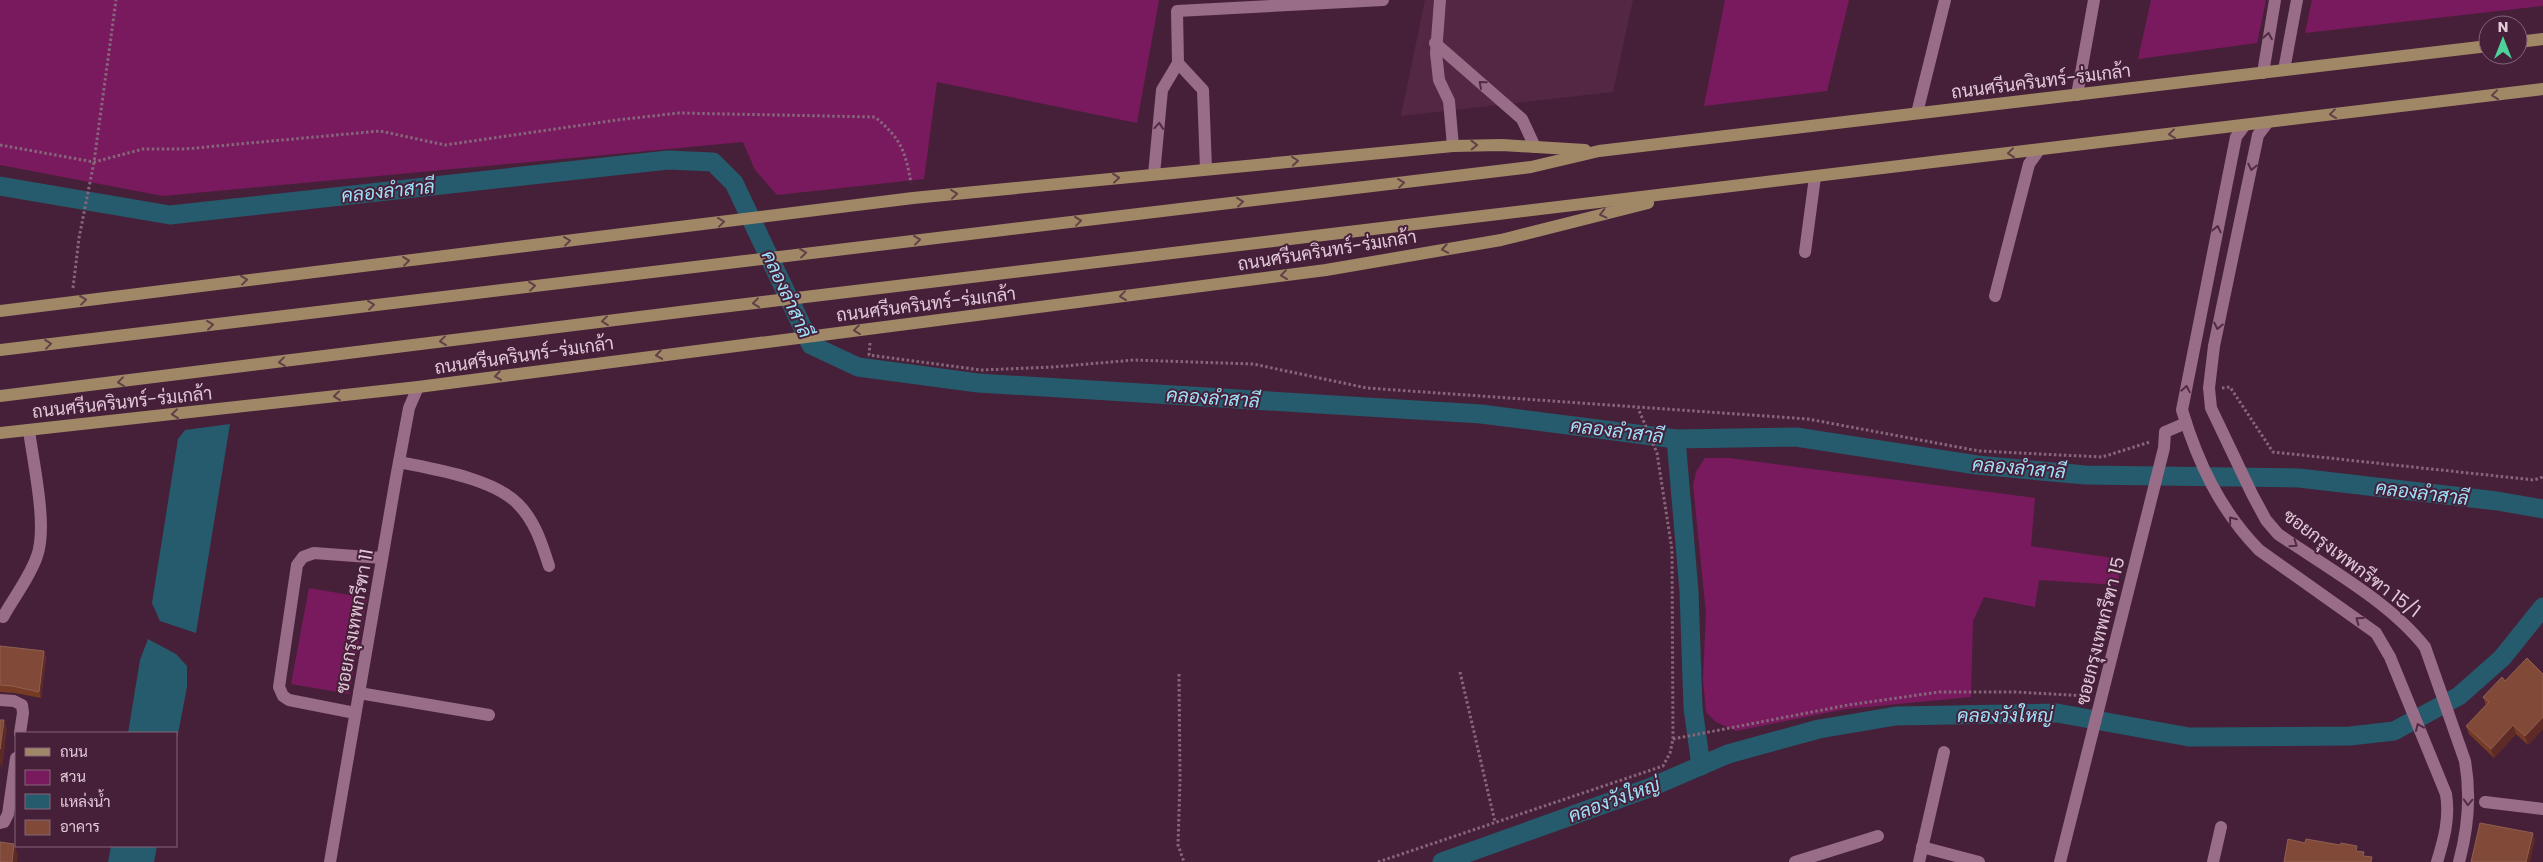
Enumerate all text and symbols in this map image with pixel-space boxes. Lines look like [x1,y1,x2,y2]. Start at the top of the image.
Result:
north arrow [2478,15,2528,65]
text: N [2498,17,2508,37]
one-way arrow [2263,32,2273,41]
street label: ถนนศรีนครินทร์-ร่มเกล้า [1950,58,2132,104]
one-way arrow [1479,81,1488,90]
one-way arrow [2490,89,2498,100]
one-way arrow [2329,108,2337,119]
one-way arrow [1153,121,1164,129]
one-way arrow [2168,128,2176,139]
one-way arrow [1471,140,1479,151]
one-way arrow [2006,147,2014,158]
one-way arrow [1291,155,1299,166]
one-way arrow [2247,163,2257,172]
water label: คลองลำสาลี [340,173,437,209]
one-way arrow [1112,173,1120,184]
one-way arrow [1397,178,1405,189]
one-way arrow [950,189,958,200]
one-way arrow [1236,197,1244,208]
one-way arrow [1599,208,1608,219]
one-way arrow [1075,216,1083,227]
one-way arrow [718,217,726,228]
street label: ถนนศรีนครินทร์-ร่มเกล้า [1236,224,1418,276]
one-way arrow [2211,225,2222,234]
one-way arrow [913,235,921,246]
one-way arrow [563,236,571,247]
one-way arrow [1440,244,1449,254]
water label: คลองลำสาลี [755,246,819,343]
one-way arrow [798,249,807,259]
one-way arrow [401,256,410,266]
one-way arrow [1280,269,1288,280]
one-way arrow [241,275,249,286]
one-way arrow [529,281,537,292]
street label: ถนนศรีนครินทร์-ร่มเกล้า [835,281,1017,327]
one-way arrow [1119,291,1127,301]
one-way arrow [79,295,87,306]
one-way arrow [751,297,759,308]
one-way arrow [367,300,375,311]
one-way arrow [600,316,609,326]
one-way arrow [206,320,214,331]
one-way arrow [2213,322,2224,331]
one-way arrow [853,324,861,335]
street label: ถนนศรีนครินทร์-ร่มเกล้า [433,330,615,380]
one-way arrow [439,336,448,346]
one-way arrow [45,339,53,350]
one-way arrow [655,349,663,359]
one-way arrow [278,356,286,366]
one-way arrow [494,370,502,381]
one-way arrow [117,376,125,386]
street label: ถนนศรีนครินทร์-ร่มเกล้า [31,380,213,424]
water label: คลองลำสาลี [1165,381,1262,415]
one-way arrow [2180,384,2190,393]
one-way arrow [332,390,340,401]
one-way arrow [171,408,179,419]
water label: คลองลำสาลี [1569,412,1666,450]
water label: คลองลำสาลี [1971,450,2068,486]
water label: คลองลำสาลี [2374,474,2471,512]
street label: ซอยกรุงเทพกรีฑา 15/1 [2278,503,2426,623]
one-way arrow [2230,517,2238,526]
one-way arrow [2288,538,2297,547]
street label: ซอยกรุงเทพกรีฑา 11 [329,547,379,695]
street label: ซอยกรุงเทพกรีฑา 15 [2069,554,2131,708]
one-way arrow [2355,617,2365,626]
water label: คลองวังใหญ่ [1957,702,2054,729]
one-way arrow [2415,723,2426,732]
legend [15,732,178,847]
text: ถนน [60,741,88,762]
text: สวน [60,766,86,787]
water label: คลองวังใหญ่ [1564,771,1665,829]
text: แหล่งน้ำ [60,789,111,812]
one-way arrow [2463,799,2473,807]
text: อาคาร [60,816,100,837]

